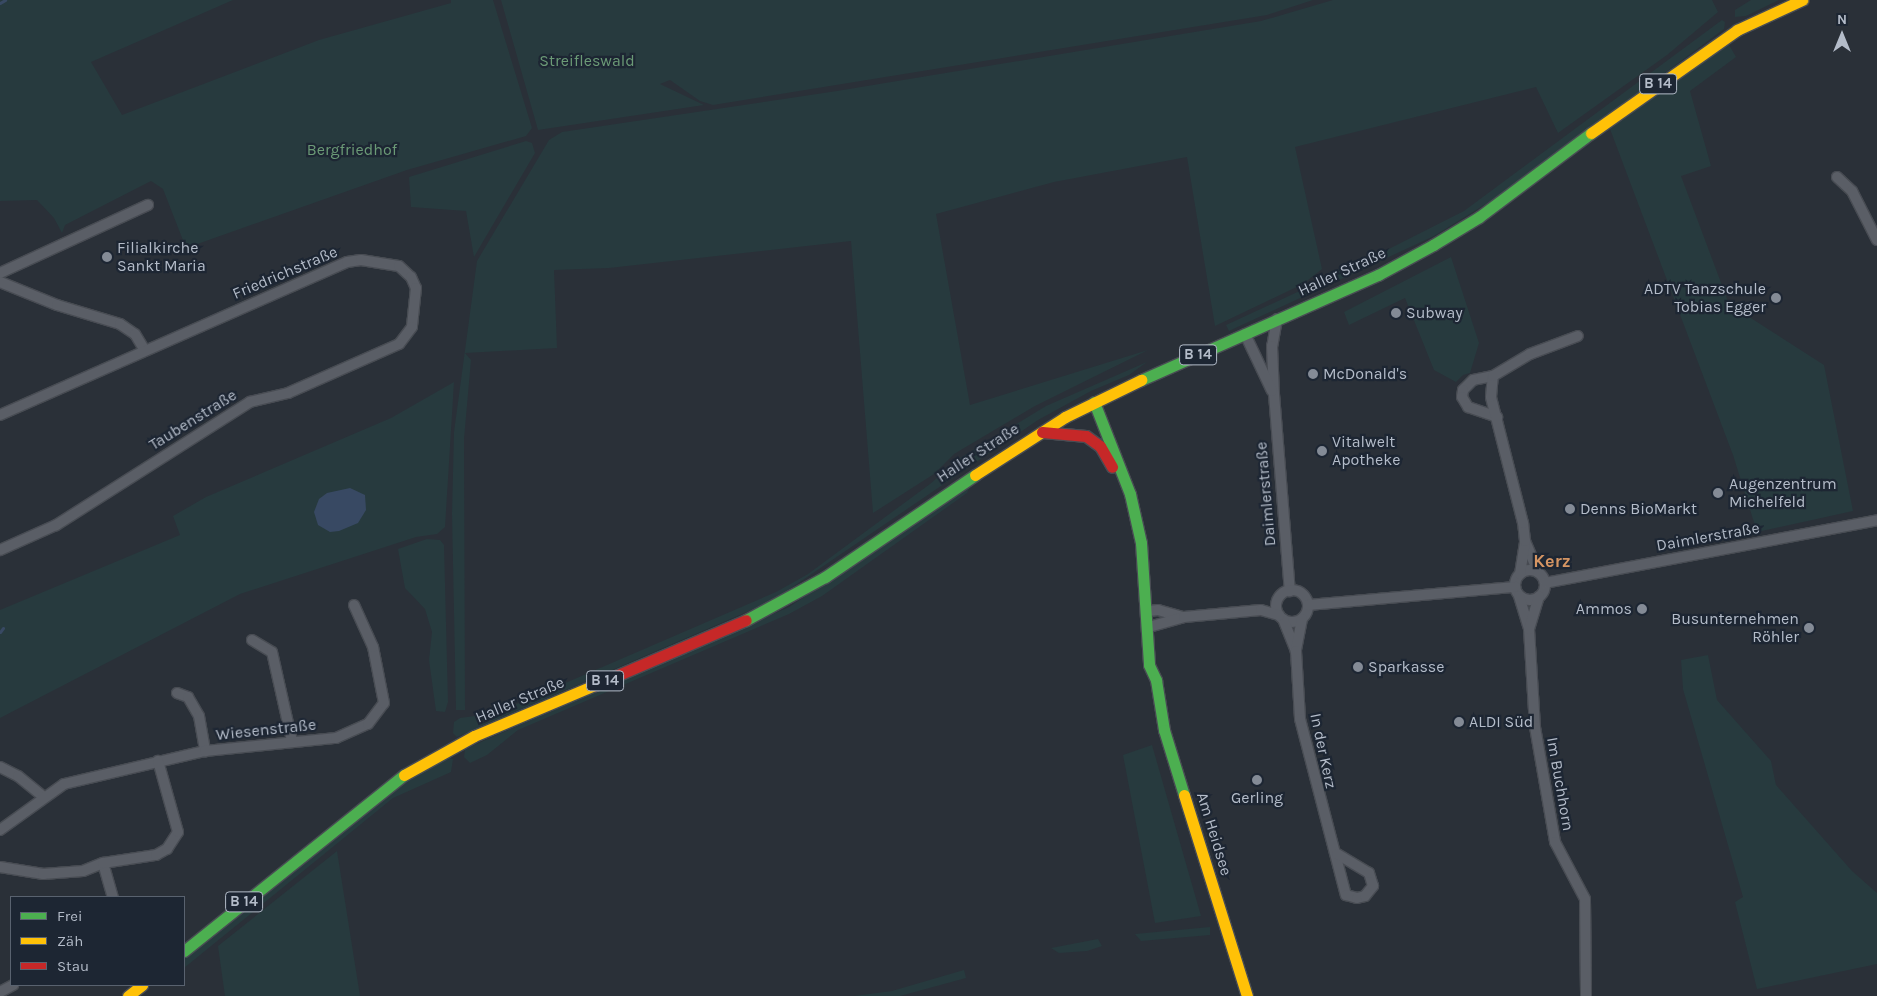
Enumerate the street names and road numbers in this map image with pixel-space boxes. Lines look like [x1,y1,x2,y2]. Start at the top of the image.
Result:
road number: B 14 [1638,72,1678,96]
street label: Friedrichstraße [230,242,340,304]
street label: Haller Straße [1295,243,1389,301]
road number: B 14 [1178,342,1218,368]
street label: Taubenstraße [146,385,240,455]
street label: Haller Straße [933,419,1023,487]
street label: Daimlerstraße [1252,441,1280,547]
street label: Daimlerstraße [1655,518,1761,556]
road number: B 14 [585,668,625,694]
street label: Haller Straße [473,673,567,727]
street label: In der Kerz [1306,712,1340,790]
street label: Wiesenstraße [215,715,317,745]
street label: Im Buchhorn [1542,736,1578,832]
street label: Am Heidsee [1192,790,1236,878]
road number: B 14 [224,890,264,914]

